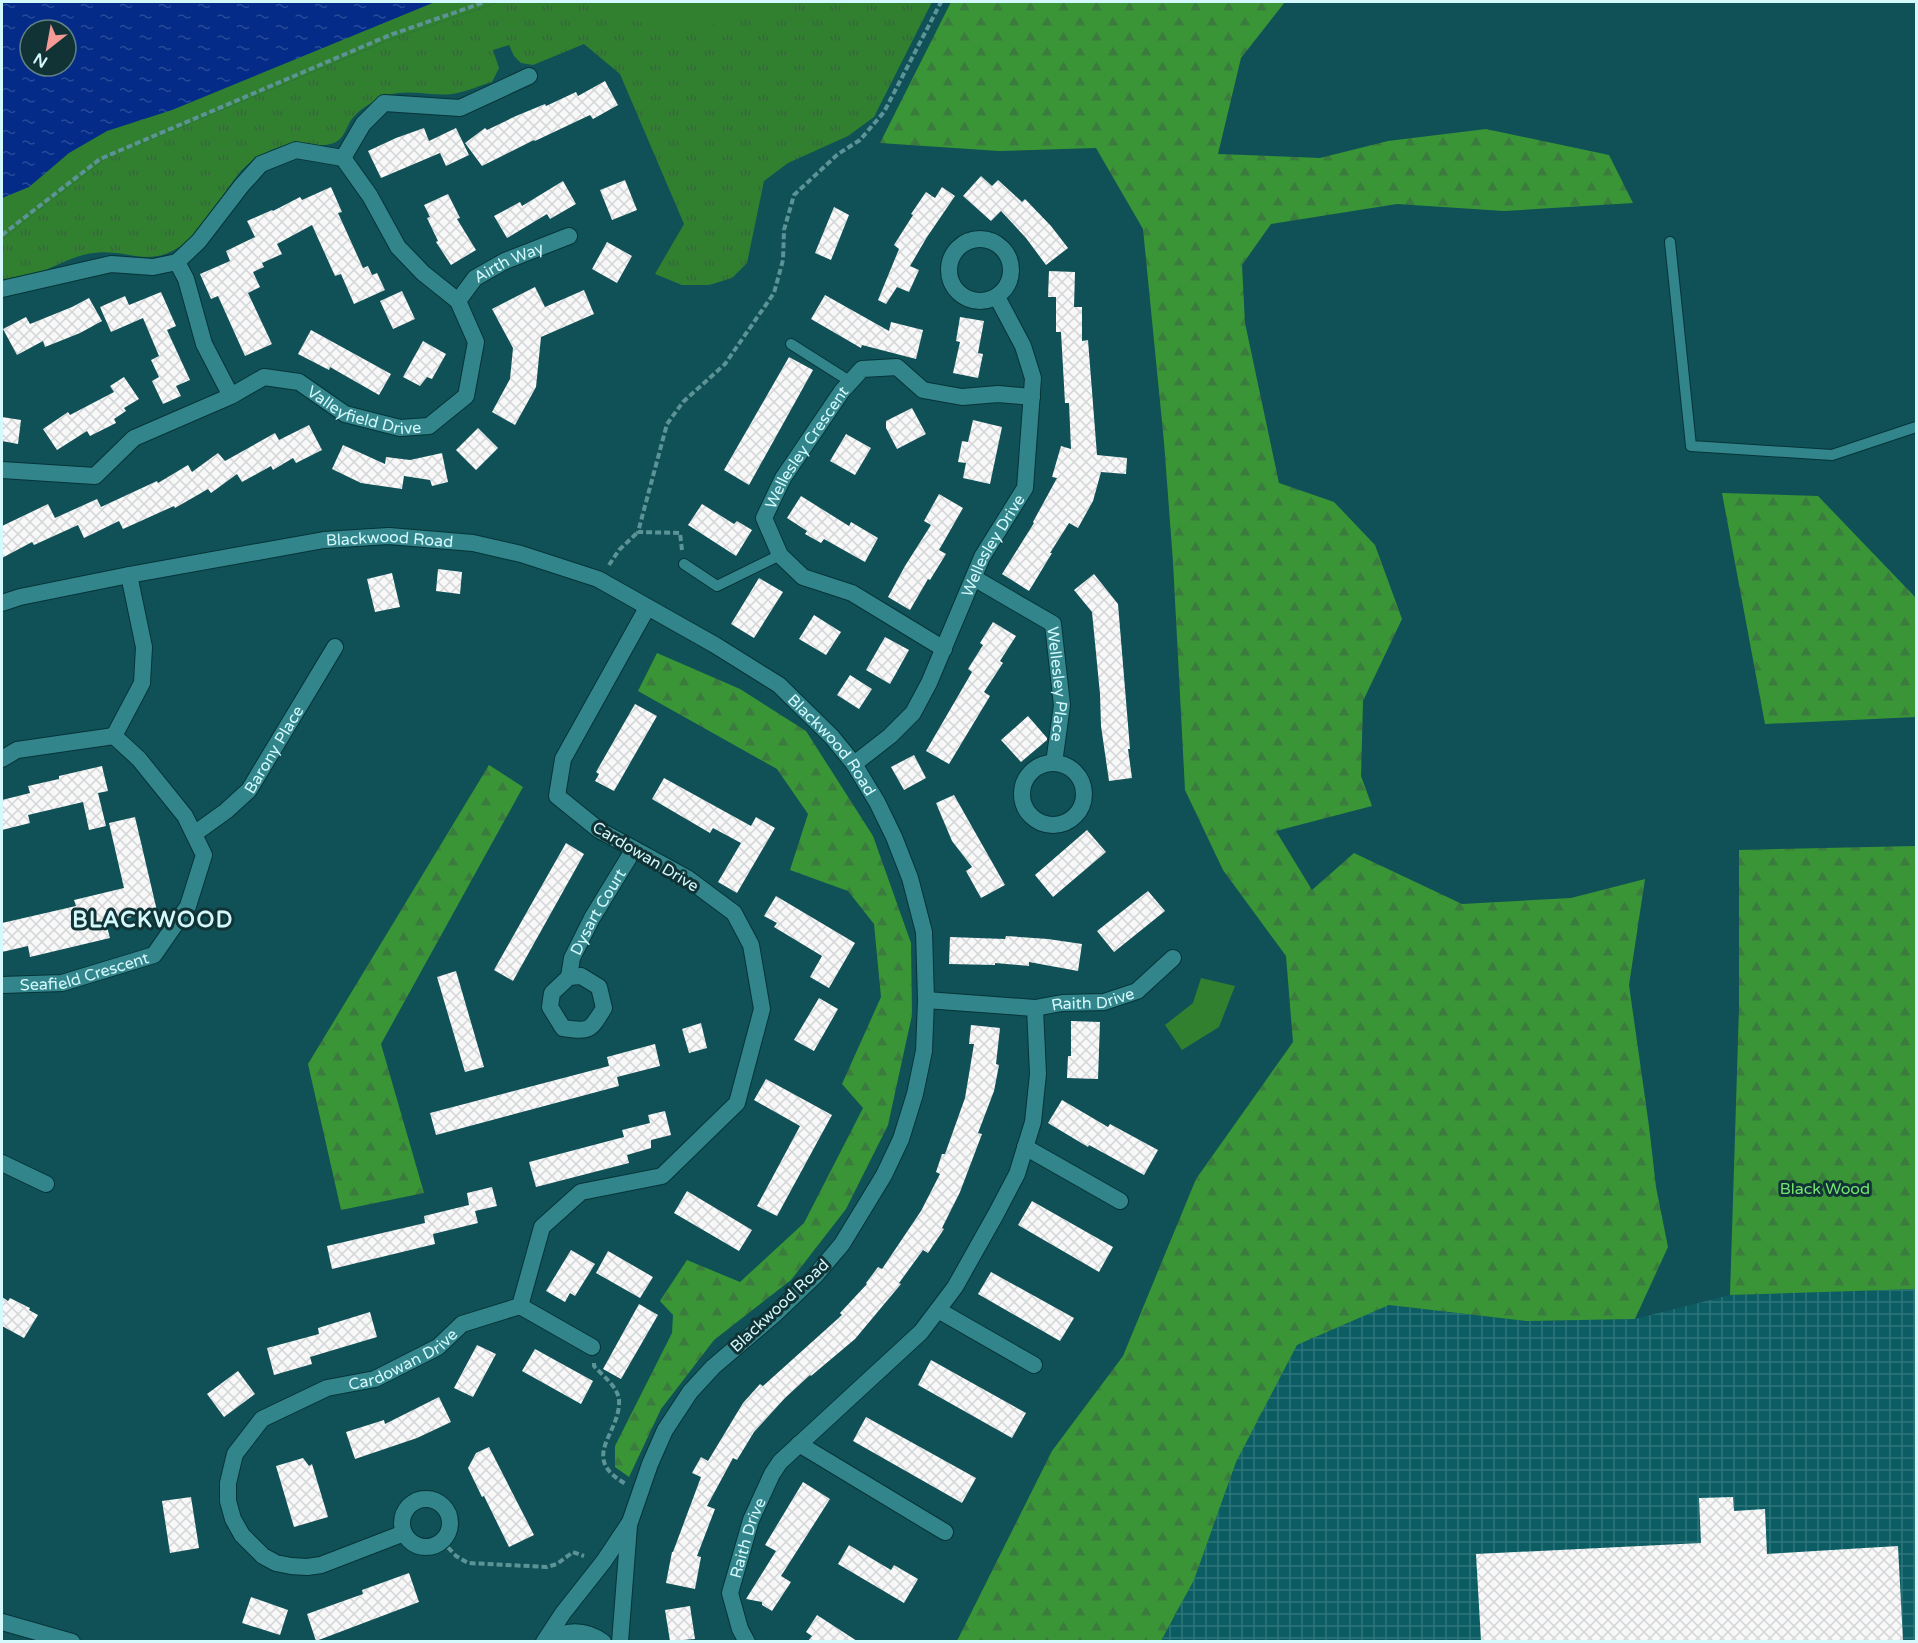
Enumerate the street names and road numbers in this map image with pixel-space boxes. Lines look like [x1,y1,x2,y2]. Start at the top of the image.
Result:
street label: Airth Way [470,238,547,288]
street label: Valleyfield Drive [303,382,422,439]
street label: Wellesley Crescent [761,382,853,512]
street label: Wellesley Drive [957,491,1030,600]
street label: Blackwood Road [325,527,454,552]
street label: Wellesley Place [1042,625,1071,743]
street label: Blackwood Road [783,690,880,800]
street label: Barony Place [240,702,308,798]
street label: Cardowan Drive [589,817,702,896]
street label: Dysart Court [566,865,631,959]
street label: Seafield Crescent [20,948,151,995]
street label: Raith Drive [1050,984,1137,1016]
street label: Blackwood Road [726,1255,833,1357]
street label: Cardowan Drive [347,1325,462,1395]
street label: Raith Drive [726,1495,771,1581]

